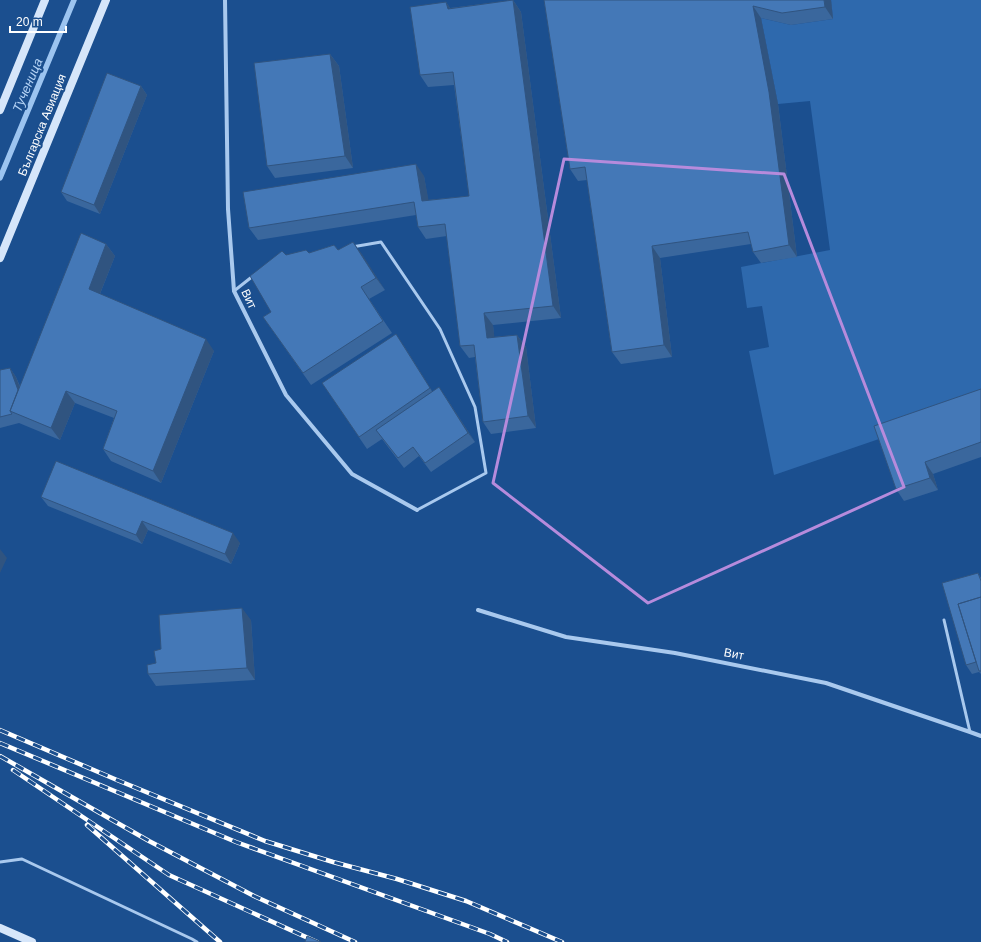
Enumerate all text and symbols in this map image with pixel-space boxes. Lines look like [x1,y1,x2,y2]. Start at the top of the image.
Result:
scale bar [10,8,66,34]
text: 20 m [16,15,43,29]
water label: Тученица [9,56,46,114]
street label: Българска Авиация [15,72,69,178]
street label: Вит [238,287,260,312]
street label: Вит [723,645,746,663]

